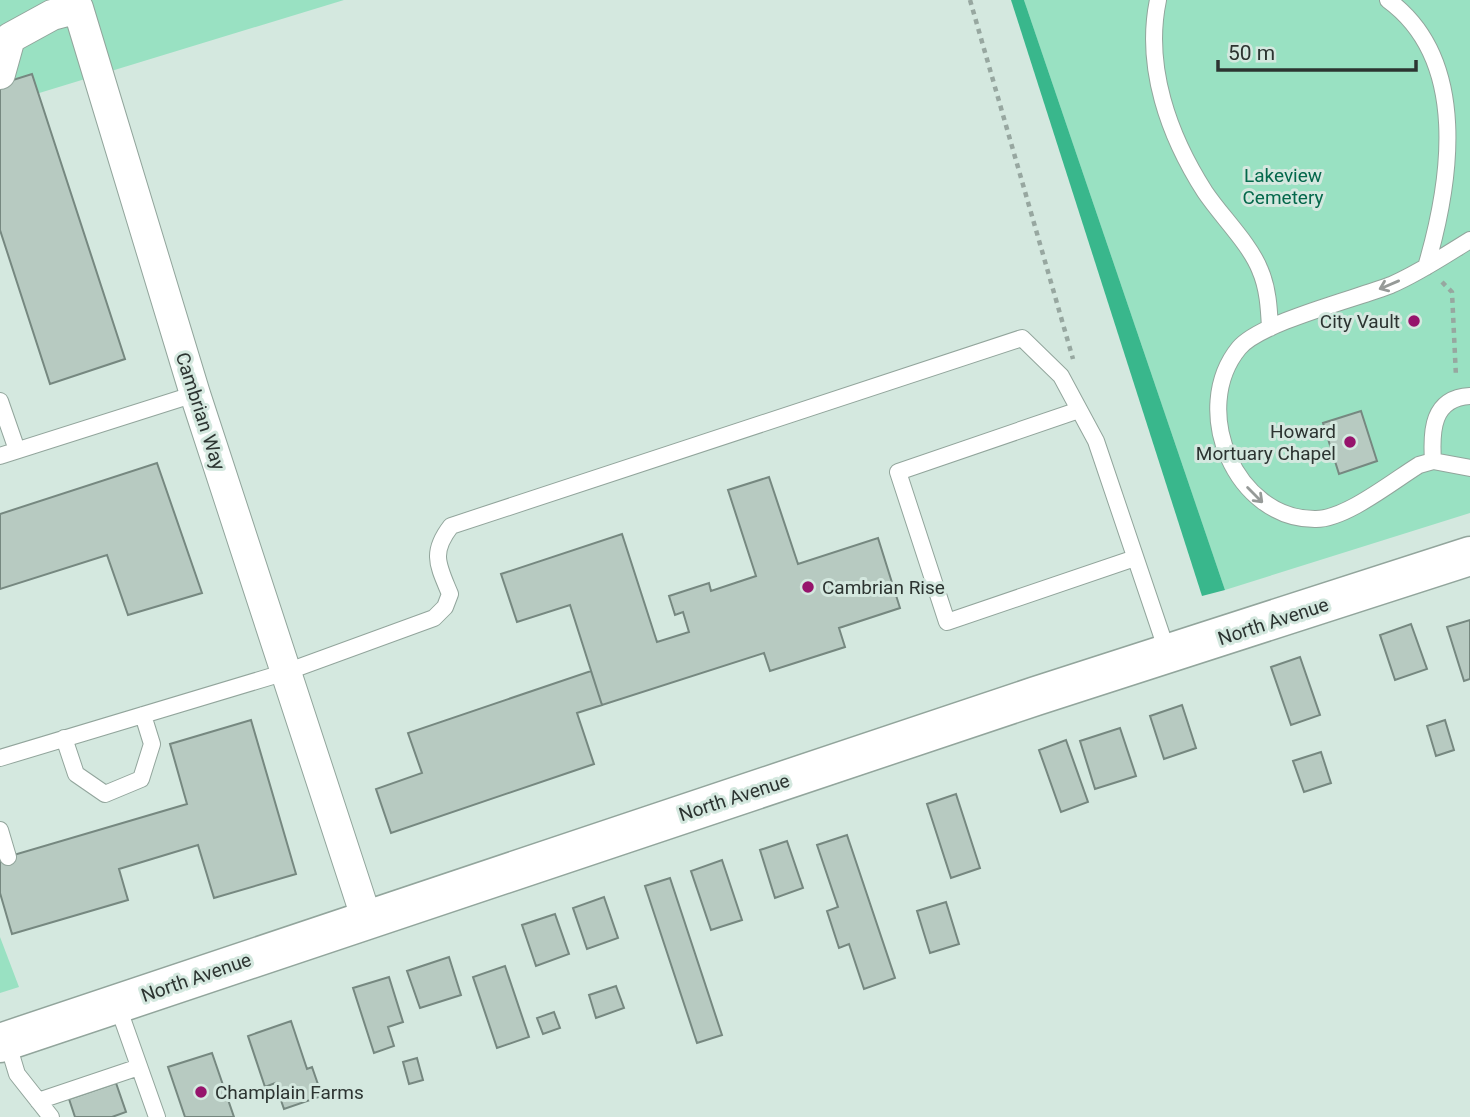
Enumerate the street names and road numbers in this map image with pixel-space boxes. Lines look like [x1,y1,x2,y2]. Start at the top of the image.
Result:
street label: Cambrian Way [171,349,230,473]
street label: North Avenue [1215,593,1331,650]
street label: North Avenue [676,769,792,826]
street label: North Avenue [138,948,254,1007]

